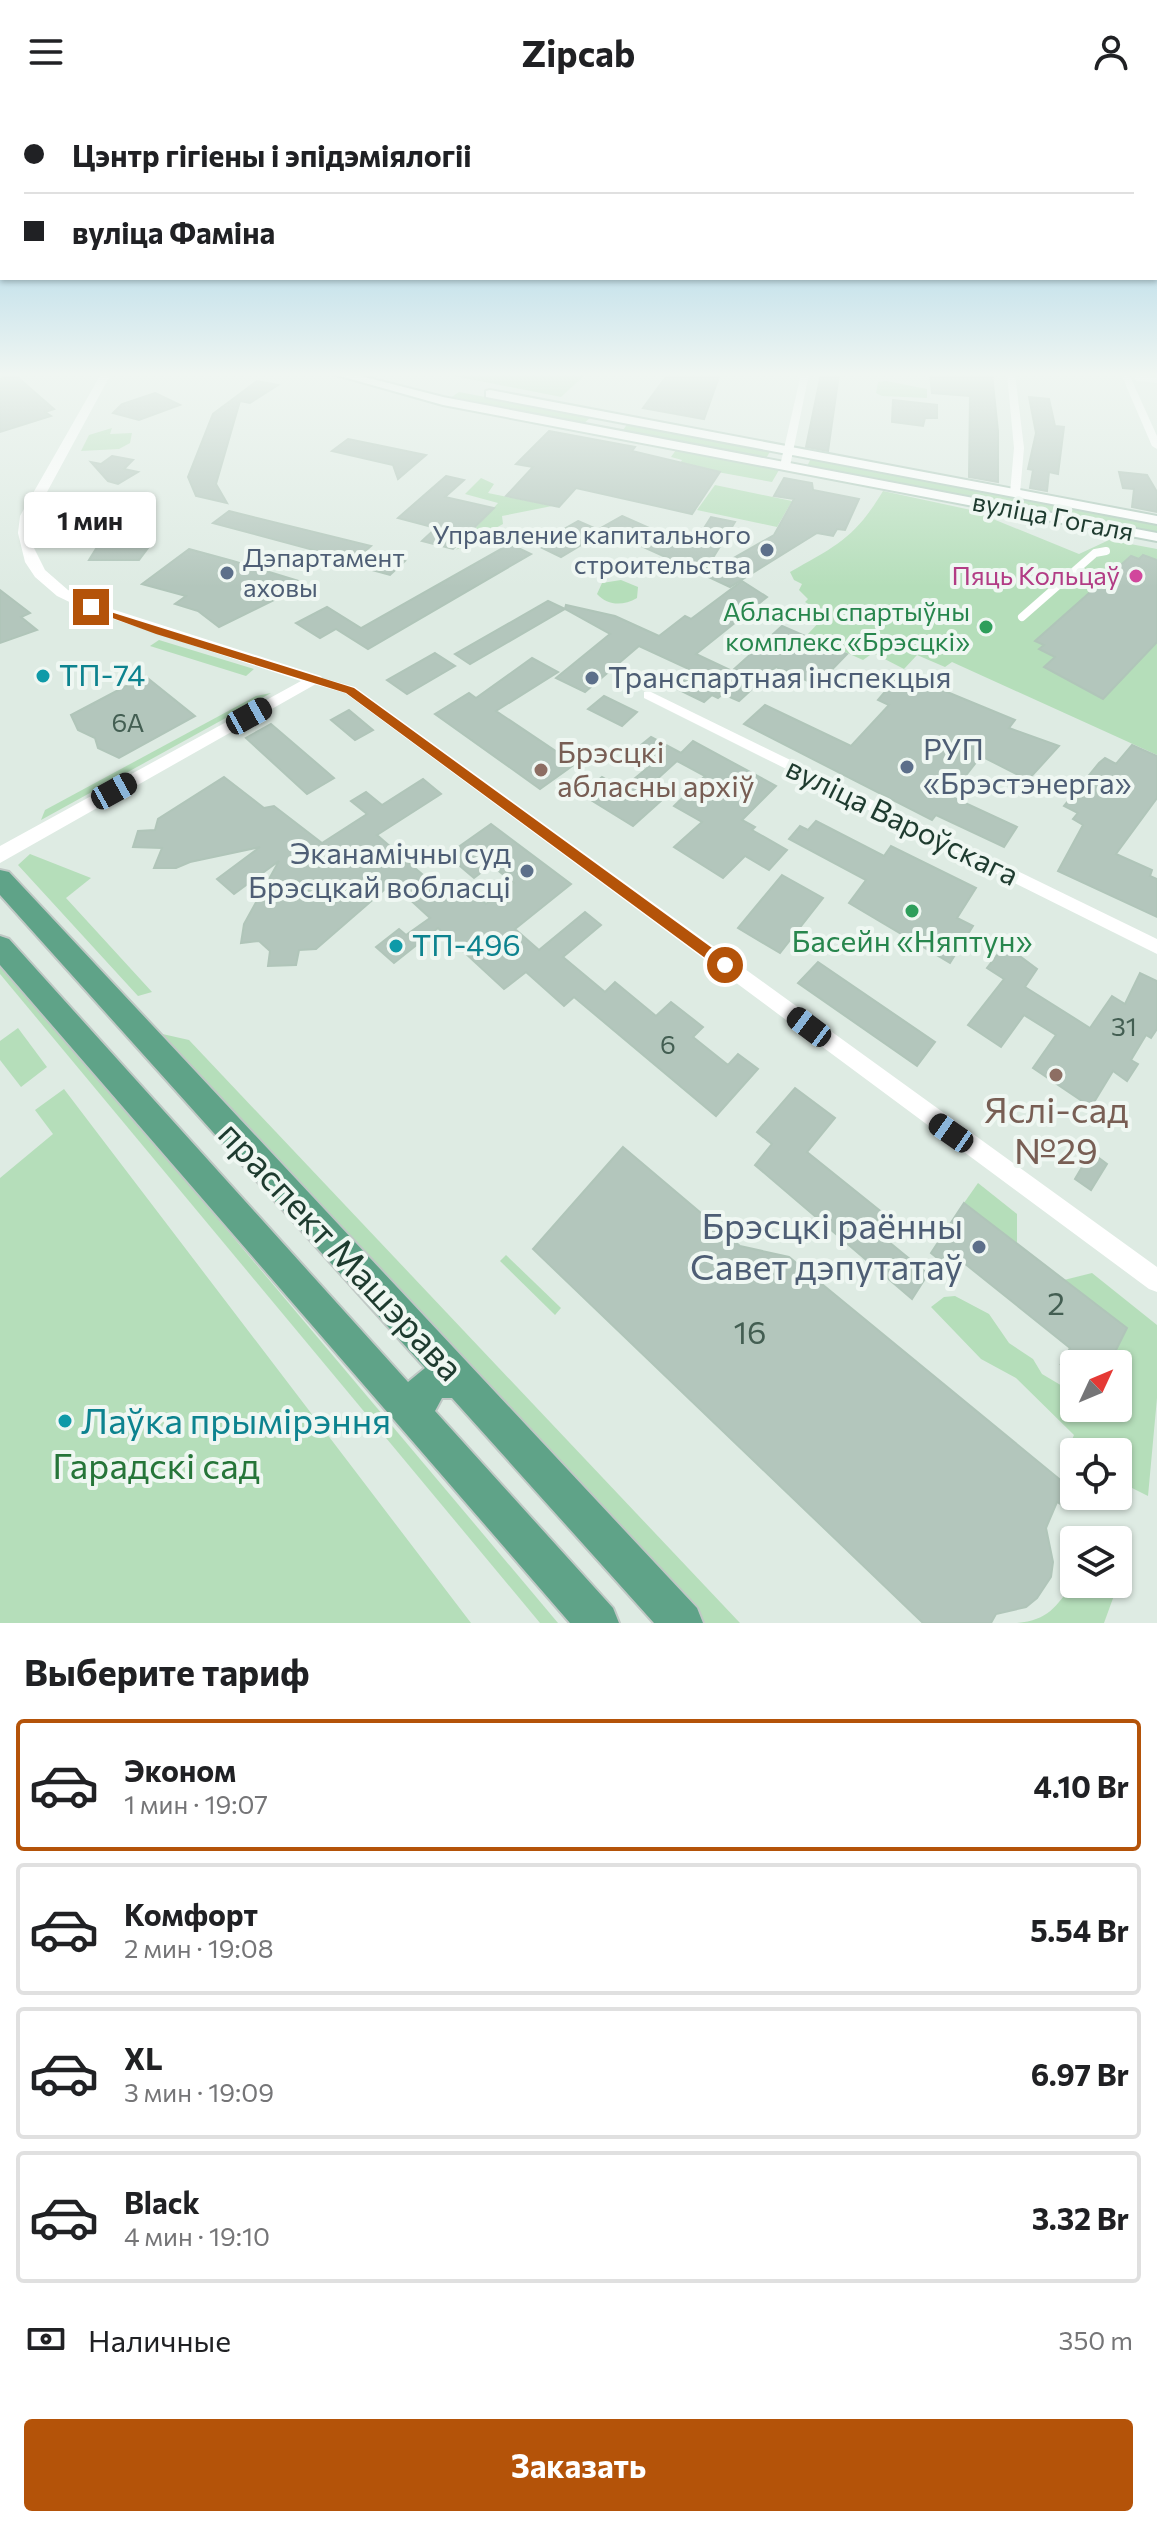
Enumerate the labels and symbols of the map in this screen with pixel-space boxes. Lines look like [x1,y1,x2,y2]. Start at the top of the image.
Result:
street label: вуліца Гогаля [970,485,1136,546]
callout: 1 мин [25,491,157,547]
place label: Управление капитального строительства [432,518,751,579]
place label: Дэпартамент аховы [243,541,405,602]
marker: Управление капитального строительства [758,541,776,559]
place label: Пяць Кольцаў [951,559,1120,590]
marker: Дэпартамент аховы [218,564,236,582]
marker: Пяць Кольцаў [1127,567,1145,585]
route end [73,589,109,625]
place label: Абласны спартыўны комплекс «Брэсцкі» [723,595,970,656]
marker: Абласны спартыўны комплекс «Брэсцкі» [977,618,995,636]
place label: ТП-74 [59,655,145,692]
place label: Транспартная інспекцыя [608,657,952,694]
marker: ТП-74 [34,667,52,685]
marker: Транспартная інспекцыя [583,669,601,687]
car [222,694,276,738]
house number: 6А [111,706,145,737]
place label: РУП «Брэстэнерга» [923,729,1132,800]
place label: Брэсцкі абласны архіў [557,732,755,803]
street label: вуліца Вароўскага [781,747,1025,892]
marker: РУП «Брэстэнерга» [898,758,916,776]
marker: Брэсцкі абласны архіў [532,761,550,779]
car [87,769,141,813]
place label: Эканамічны суд Брэсцкай вобласці [248,833,511,904]
marker: Эканамічны суд Брэсцкай вобласці [518,862,536,880]
marker: Басейн «Няптун» [903,902,921,920]
place label: Басейн «Няптун» [791,921,1033,958]
place label: ТП-496 [412,925,521,962]
marker: ТП-496 [387,937,405,955]
route start [707,947,743,983]
car [783,1003,835,1051]
house number: 31 [1111,1010,1137,1041]
house number: 6 [660,1028,676,1059]
marker: Яслі-сад №29 [1047,1066,1065,1084]
place label: Яслі-сад №29 [984,1086,1128,1171]
car [924,1109,978,1157]
street label: праспект Машэрава [211,1111,474,1389]
place label: Брэсцкі раённы Савет дэпутатаў [690,1202,963,1287]
marker: Брэсцкі раённы Савет дэпутатаў [970,1238,988,1256]
house number: 2 [1047,1282,1065,1322]
house number: 16 [733,1311,767,1351]
north arrow [1060,1350,1132,1422]
place label: Лаўка прымірэння [81,1397,391,1441]
marker: Лаўка прымірэння [56,1412,74,1430]
park label: Гарадскі сад [52,1442,260,1486]

